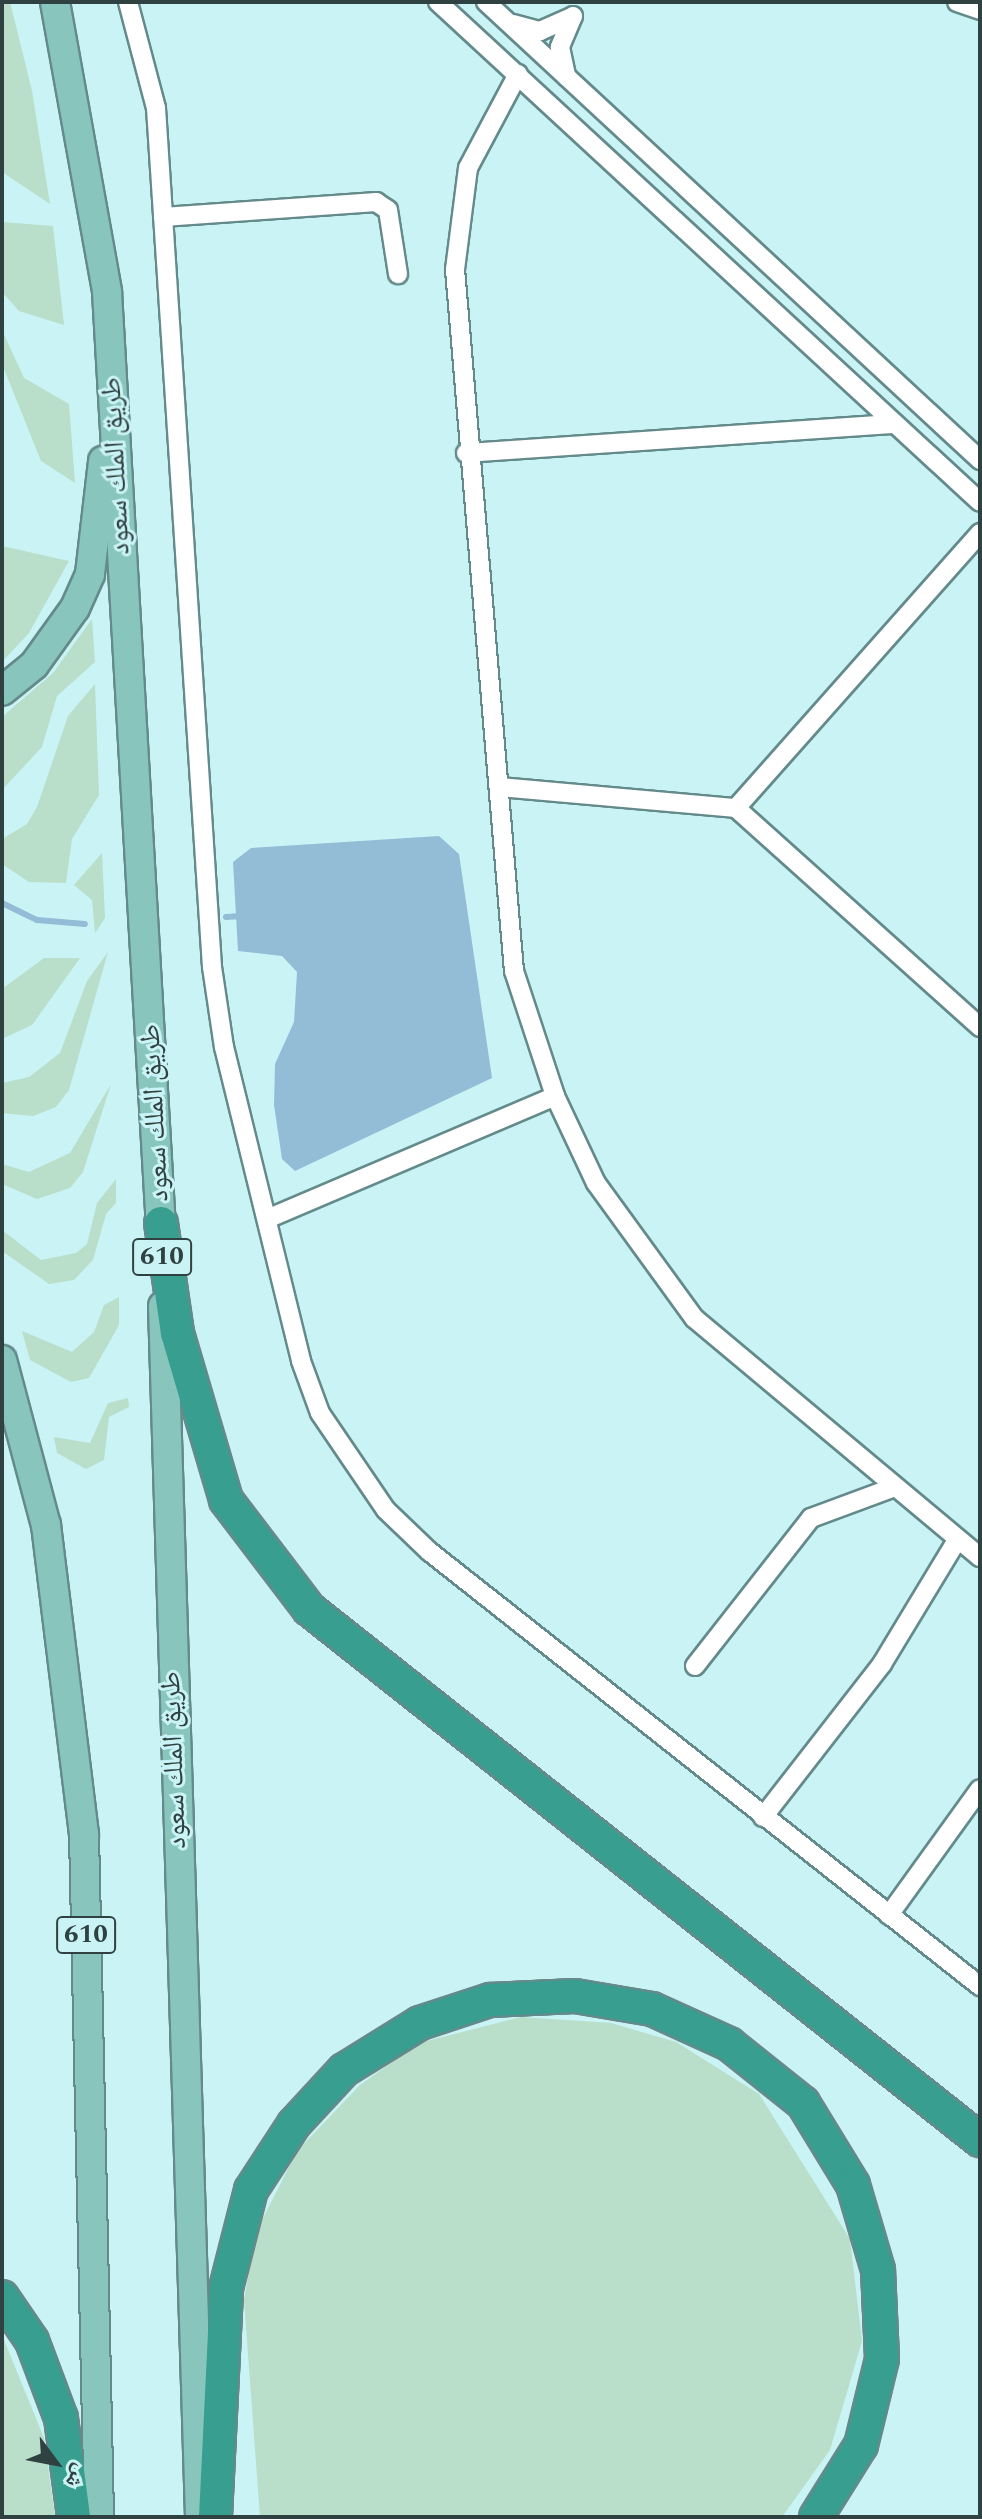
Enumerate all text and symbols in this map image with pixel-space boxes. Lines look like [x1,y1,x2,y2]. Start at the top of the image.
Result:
street label: طريق الملك سعود [95,376,137,556]
street label: طريق الملك سعود [134,1023,176,1203]
road number: 610 [132,1235,192,1279]
street label: طريق الملك سعود [154,1671,194,1849]
road number: 610 [56,1913,116,1957]
north arrow [16,2423,96,2503]
text: ش [57,2457,97,2495]

